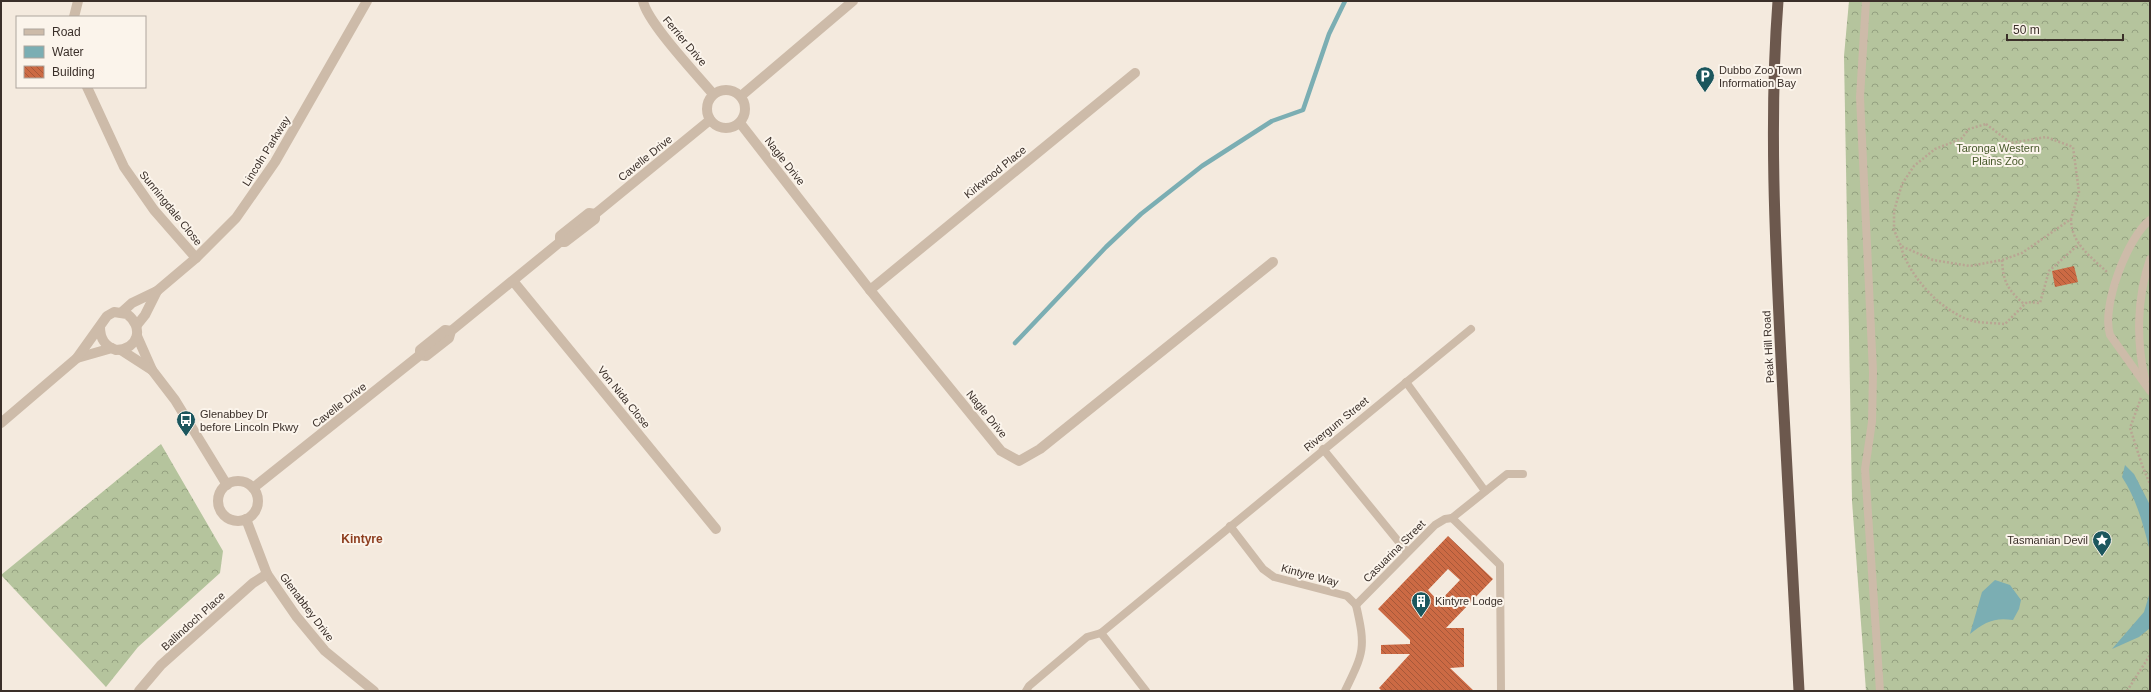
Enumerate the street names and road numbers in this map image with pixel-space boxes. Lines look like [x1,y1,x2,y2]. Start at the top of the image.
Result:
street label: Ferrier Drive [661,14,709,68]
street label: Lincoln Parkway [240,113,293,188]
street label: Cavelle Drive [616,133,674,183]
street label: Nagle Drive [763,135,807,187]
street label: Kirkwood Place [962,143,1028,201]
street label: Sunningdale Close [137,168,205,248]
street label: Peak Hill Road [1760,310,1776,384]
street label: Von Nida Close [595,364,653,430]
street label: Cavelle Drive [310,380,368,430]
street label: Nagle Drive [964,388,1010,440]
street label: Rivergum Street [1301,394,1371,454]
street label: Casuarina Street [1361,518,1427,584]
street label: Kintyre Way [1280,562,1340,589]
street label: Glenabbey Drive [278,571,336,643]
street label: Ballindoch Place [159,589,227,653]

